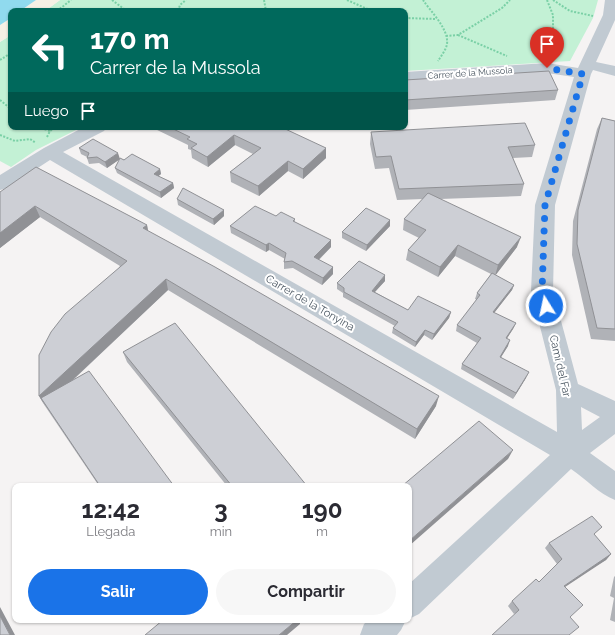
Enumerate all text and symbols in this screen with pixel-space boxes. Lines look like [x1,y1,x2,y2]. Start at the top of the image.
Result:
text: 170 m [90,23,170,56]
icon: left [24,24,76,76]
pin [530,27,564,68]
icon: arrive [536,33,558,55]
text: Carrer de la Mussola [90,57,261,78]
street label: Carrer de la Mussola [427,65,513,81]
icon: arrive [77,100,99,122]
text: Luego [24,102,69,120]
street label: Carrer de la Tonyina [263,272,357,334]
position arrow [525,285,567,327]
street label: Camí del Far [547,334,573,398]
text: 12:42 [82,495,140,524]
text: 3 [214,495,228,524]
text: 190 [302,495,342,524]
text: Llegada [86,524,135,539]
text: min [210,524,232,539]
text: m [316,524,328,539]
button: Salir [28,569,208,615]
button: Compartir [216,569,396,615]

